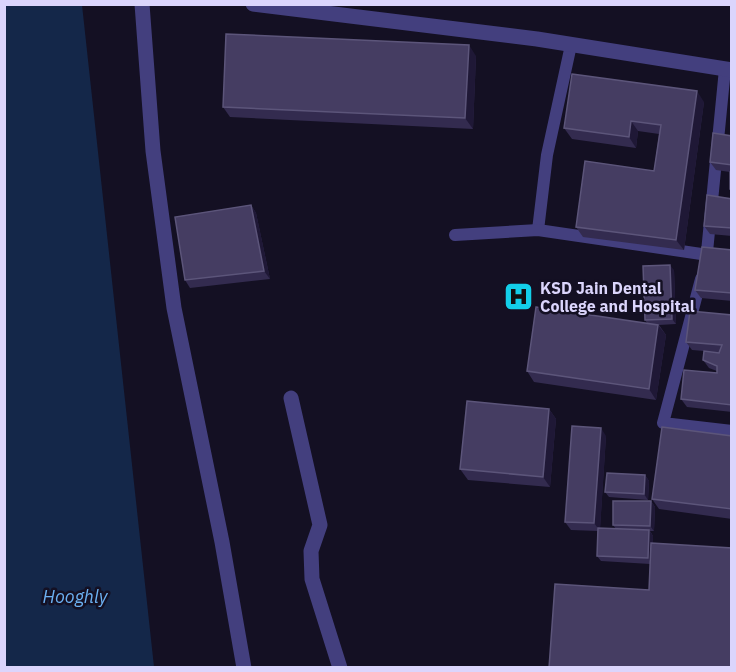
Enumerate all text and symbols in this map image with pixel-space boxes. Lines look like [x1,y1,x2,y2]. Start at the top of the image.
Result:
place label: KSD Jain Dental College and Hospital [540,278,695,316]
hospital icon: KSD Jain Dental College and Hospital [503,281,535,313]
water label: Hooghly [43,585,109,608]

